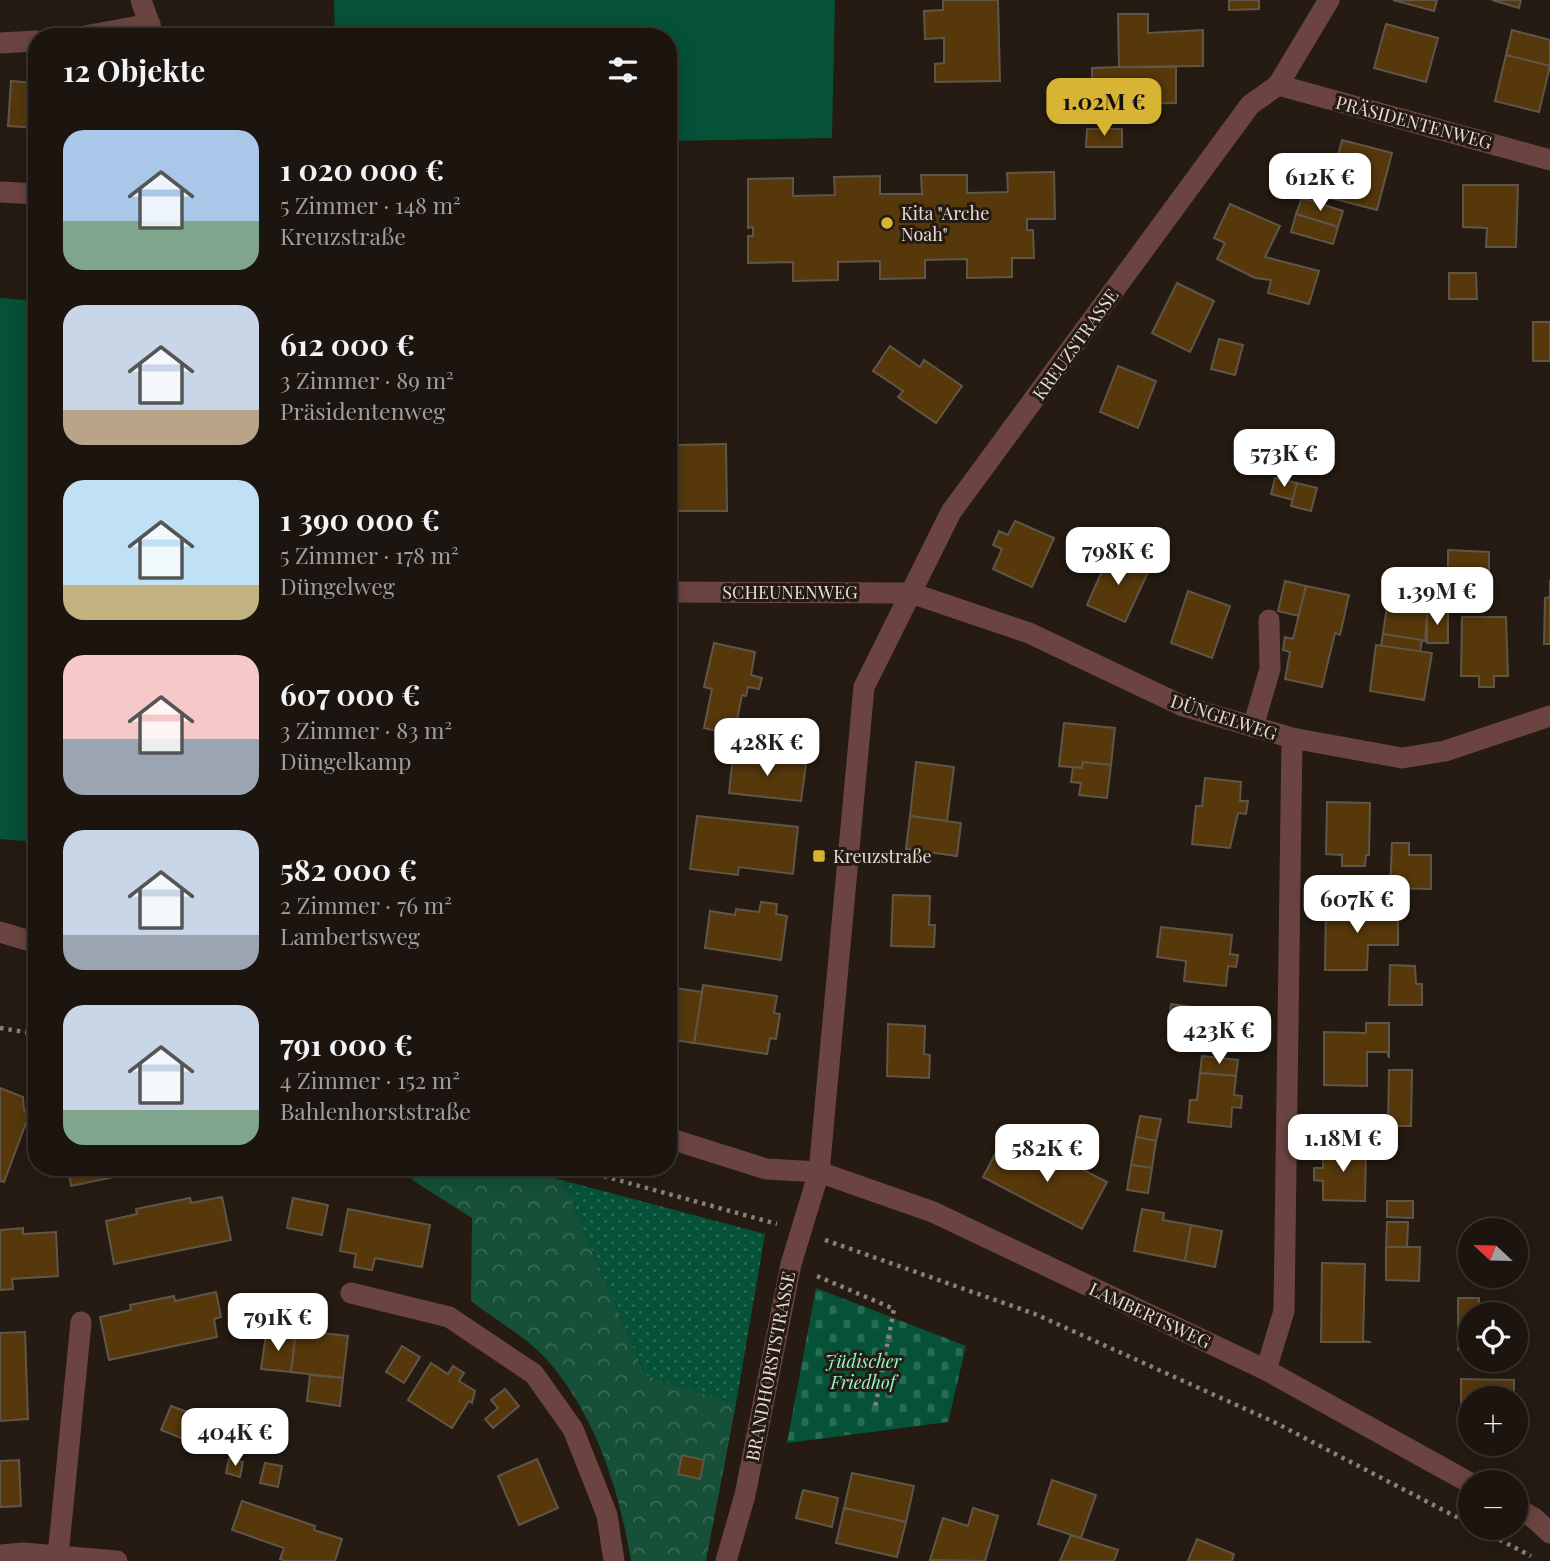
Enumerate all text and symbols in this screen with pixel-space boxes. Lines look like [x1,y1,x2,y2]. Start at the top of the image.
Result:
text: 12 Objekte [63,50,205,90]
icon: filters [604,51,642,89]
pin: 1.02M € [1039,78,1169,138]
text: 1.02M € [1062,85,1146,116]
street label: PRÄSIDENTENWEG [1333,90,1495,154]
text: 1 020 000 € [280,149,444,189]
pin: 612K € [1263,154,1377,213]
icon: home [119,158,203,242]
text: 612K € [1285,160,1355,191]
text: 5 Zimmer · 148 m² [280,189,461,220]
place label: Kita "Arche Noah" [901,201,989,246]
marker: Kita "Arche Noah" [879,215,895,231]
text: Kreuzstraße [280,220,406,251]
street label: KREUZSTRASSE [1027,284,1123,404]
text: 612 000 € [280,324,415,364]
icon: home [119,333,203,417]
text: 3 Zimmer · 89 m² [280,364,454,395]
text: Präsidentenweg [280,395,446,426]
pin: 573K € [1227,430,1341,489]
text: 573K € [1250,436,1318,467]
text: 1 390 000 € [280,499,440,539]
icon: home [119,508,203,592]
pin: 798K € [1061,528,1175,587]
text: 798K € [1082,534,1154,565]
text: 5 Zimmer · 178 m² [280,539,459,570]
pin: 1.39M € [1372,568,1502,627]
text: Düngelweg [280,570,395,601]
text: 1.39M € [1397,574,1477,605]
street label: SCHEUNENWEG [722,580,858,604]
text: 607 000 € [280,674,420,714]
icon: home [119,683,203,767]
street label: DÜNGELWEG [1168,689,1281,746]
text: 3 Zimmer · 83 m² [280,714,452,745]
pin: 428K € [710,718,824,778]
text: 428K € [730,725,804,756]
text: Düngelkamp [280,745,411,776]
place label: Kreuzstraße [833,844,932,868]
marker: Kreuzstraße [811,848,827,864]
text: 582 000 € [280,849,417,889]
icon: home [119,858,203,942]
pin: 607K € [1300,876,1414,935]
text: 607K € [1320,882,1394,913]
text: 2 Zimmer · 76 m² [280,889,452,920]
text: Lambertsweg [280,920,420,951]
pin: 423K € [1162,1006,1276,1066]
text: 423K € [1183,1013,1255,1044]
text: 791 000 € [280,1024,413,1064]
icon: home [119,1033,203,1117]
text: 4 Zimmer · 152 m² [280,1064,460,1095]
text: Bahlenhorststraße [280,1095,471,1126]
pin: 1.18M € [1278,1114,1408,1174]
text: 1.18M € [1304,1121,1382,1152]
pin: 582K € [990,1124,1104,1184]
text: 582K € [1011,1131,1083,1162]
north arrow [1458,1218,1528,1288]
map controls [1458,1218,1528,1540]
street label: BRANDHORSTSTRASSE [740,1269,800,1463]
street label: LAMBERTSWEG [1085,1276,1215,1354]
pin: 791K € [221,1294,335,1353]
text: 791K € [244,1300,312,1331]
button: locate [1458,1302,1528,1372]
park label: Jüdischer Friedhof [825,1349,903,1394]
button: + [1458,1386,1528,1456]
pin: 404K € [178,1408,292,1468]
text: 404K € [197,1415,273,1446]
button: − [1458,1470,1528,1540]

